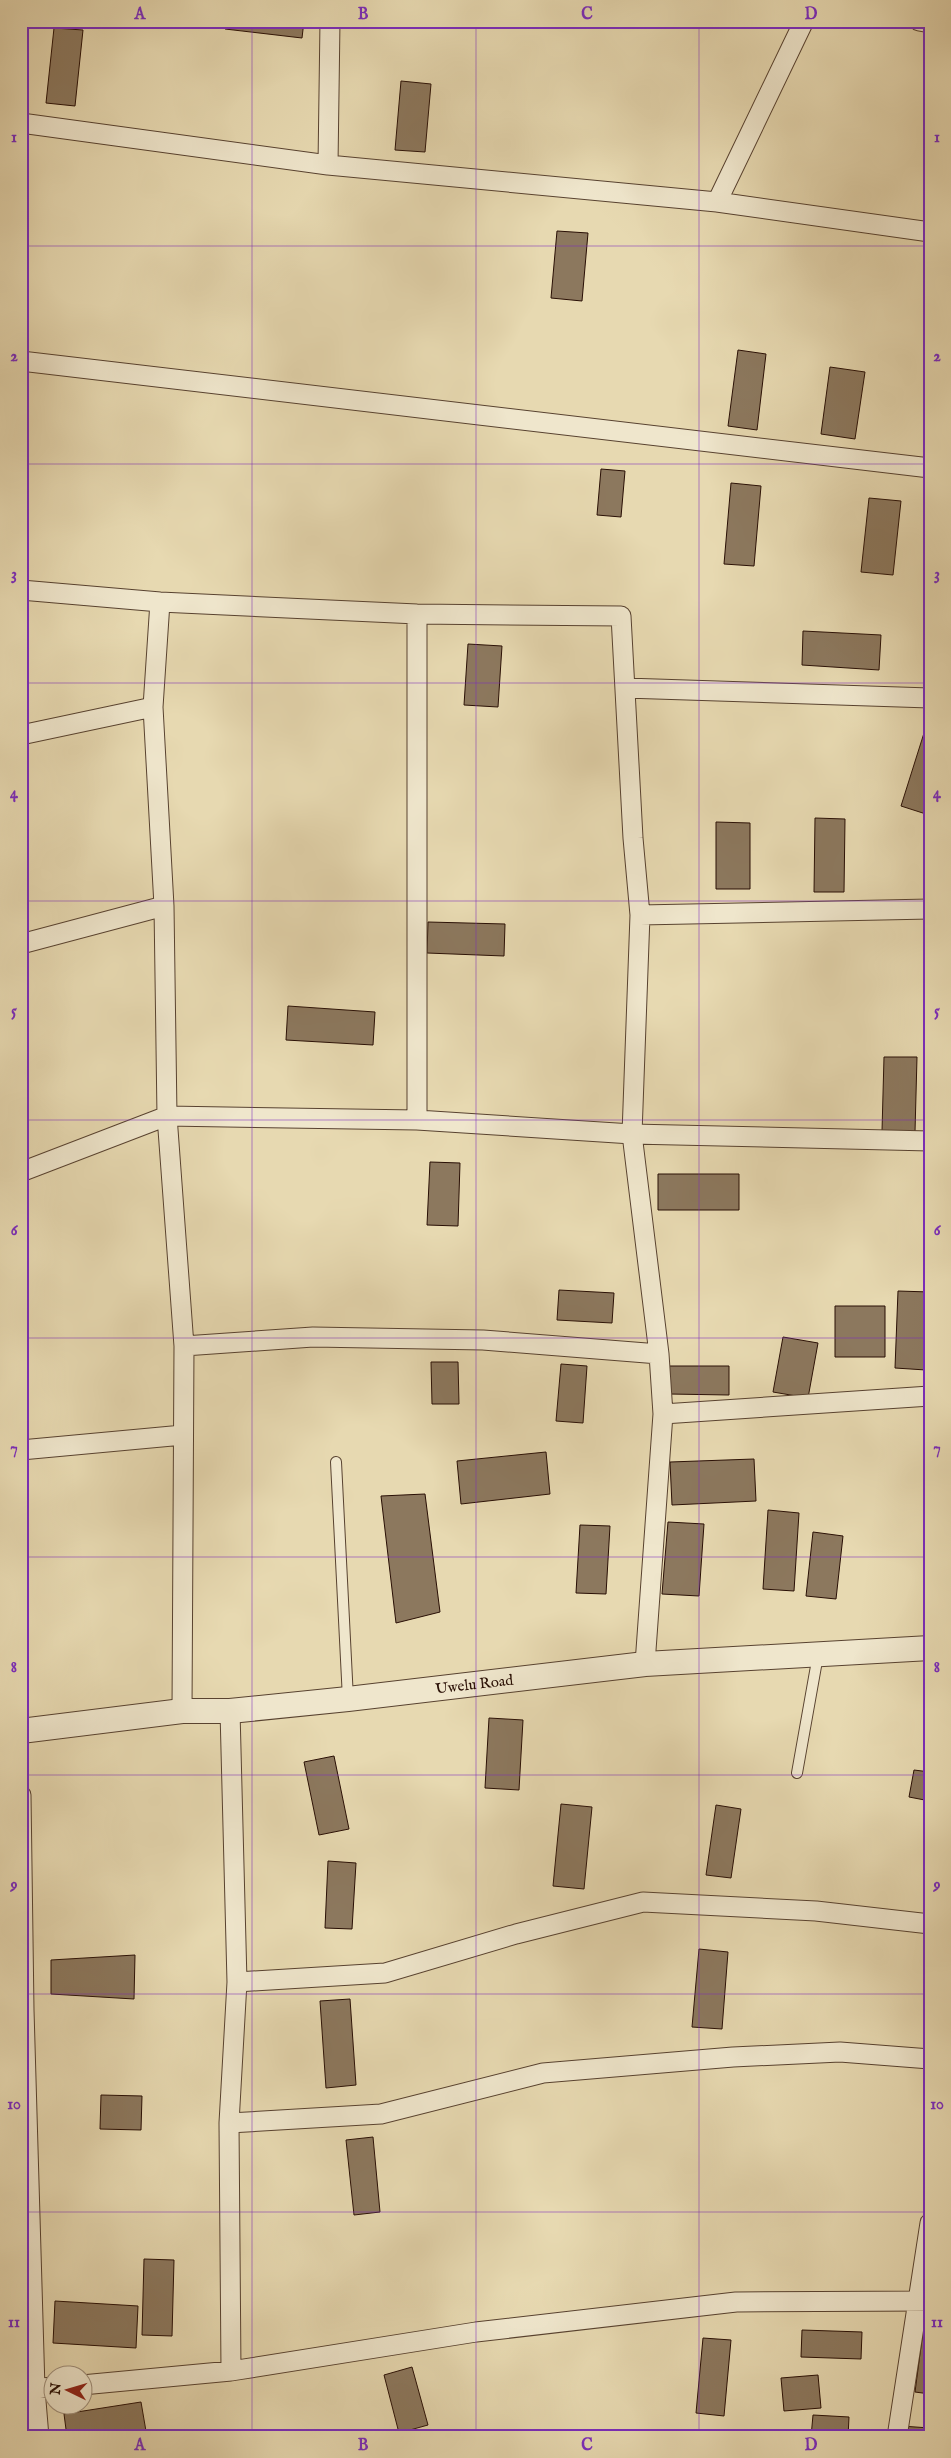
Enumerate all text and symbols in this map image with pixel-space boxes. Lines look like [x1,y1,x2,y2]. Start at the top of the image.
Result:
text: A [134,5,147,25]
text: B [358,5,369,25]
text: C [581,5,593,25]
text: D [805,5,818,25]
text: 1 [11,128,17,148]
text: 1 [934,128,940,148]
text: 2 [10,347,18,367]
text: 2 [933,347,941,367]
text: 3 [11,565,17,585]
text: 3 [934,565,940,585]
text: 4 [10,784,19,804]
text: 4 [933,784,942,804]
text: 5 [11,1002,17,1022]
text: 5 [934,1002,940,1022]
text: 6 [11,1221,19,1241]
text: 6 [934,1221,942,1241]
text: 7 [10,1439,18,1459]
text: 7 [933,1439,941,1459]
text: 8 [11,1658,17,1678]
text: 8 [934,1658,940,1678]
street label: Uwelu Road [434,1670,515,1699]
text: 9 [10,1876,18,1896]
text: 9 [933,1876,941,1896]
text: 10 [7,2095,21,2115]
text: 10 [930,2095,944,2115]
text: 11 [8,2313,20,2333]
text: 11 [931,2313,943,2333]
north arrow [42,2366,92,2416]
text: N [46,2382,66,2397]
text: A [134,2436,147,2456]
text: B [358,2436,369,2456]
text: C [581,2436,593,2456]
text: D [805,2436,818,2456]

